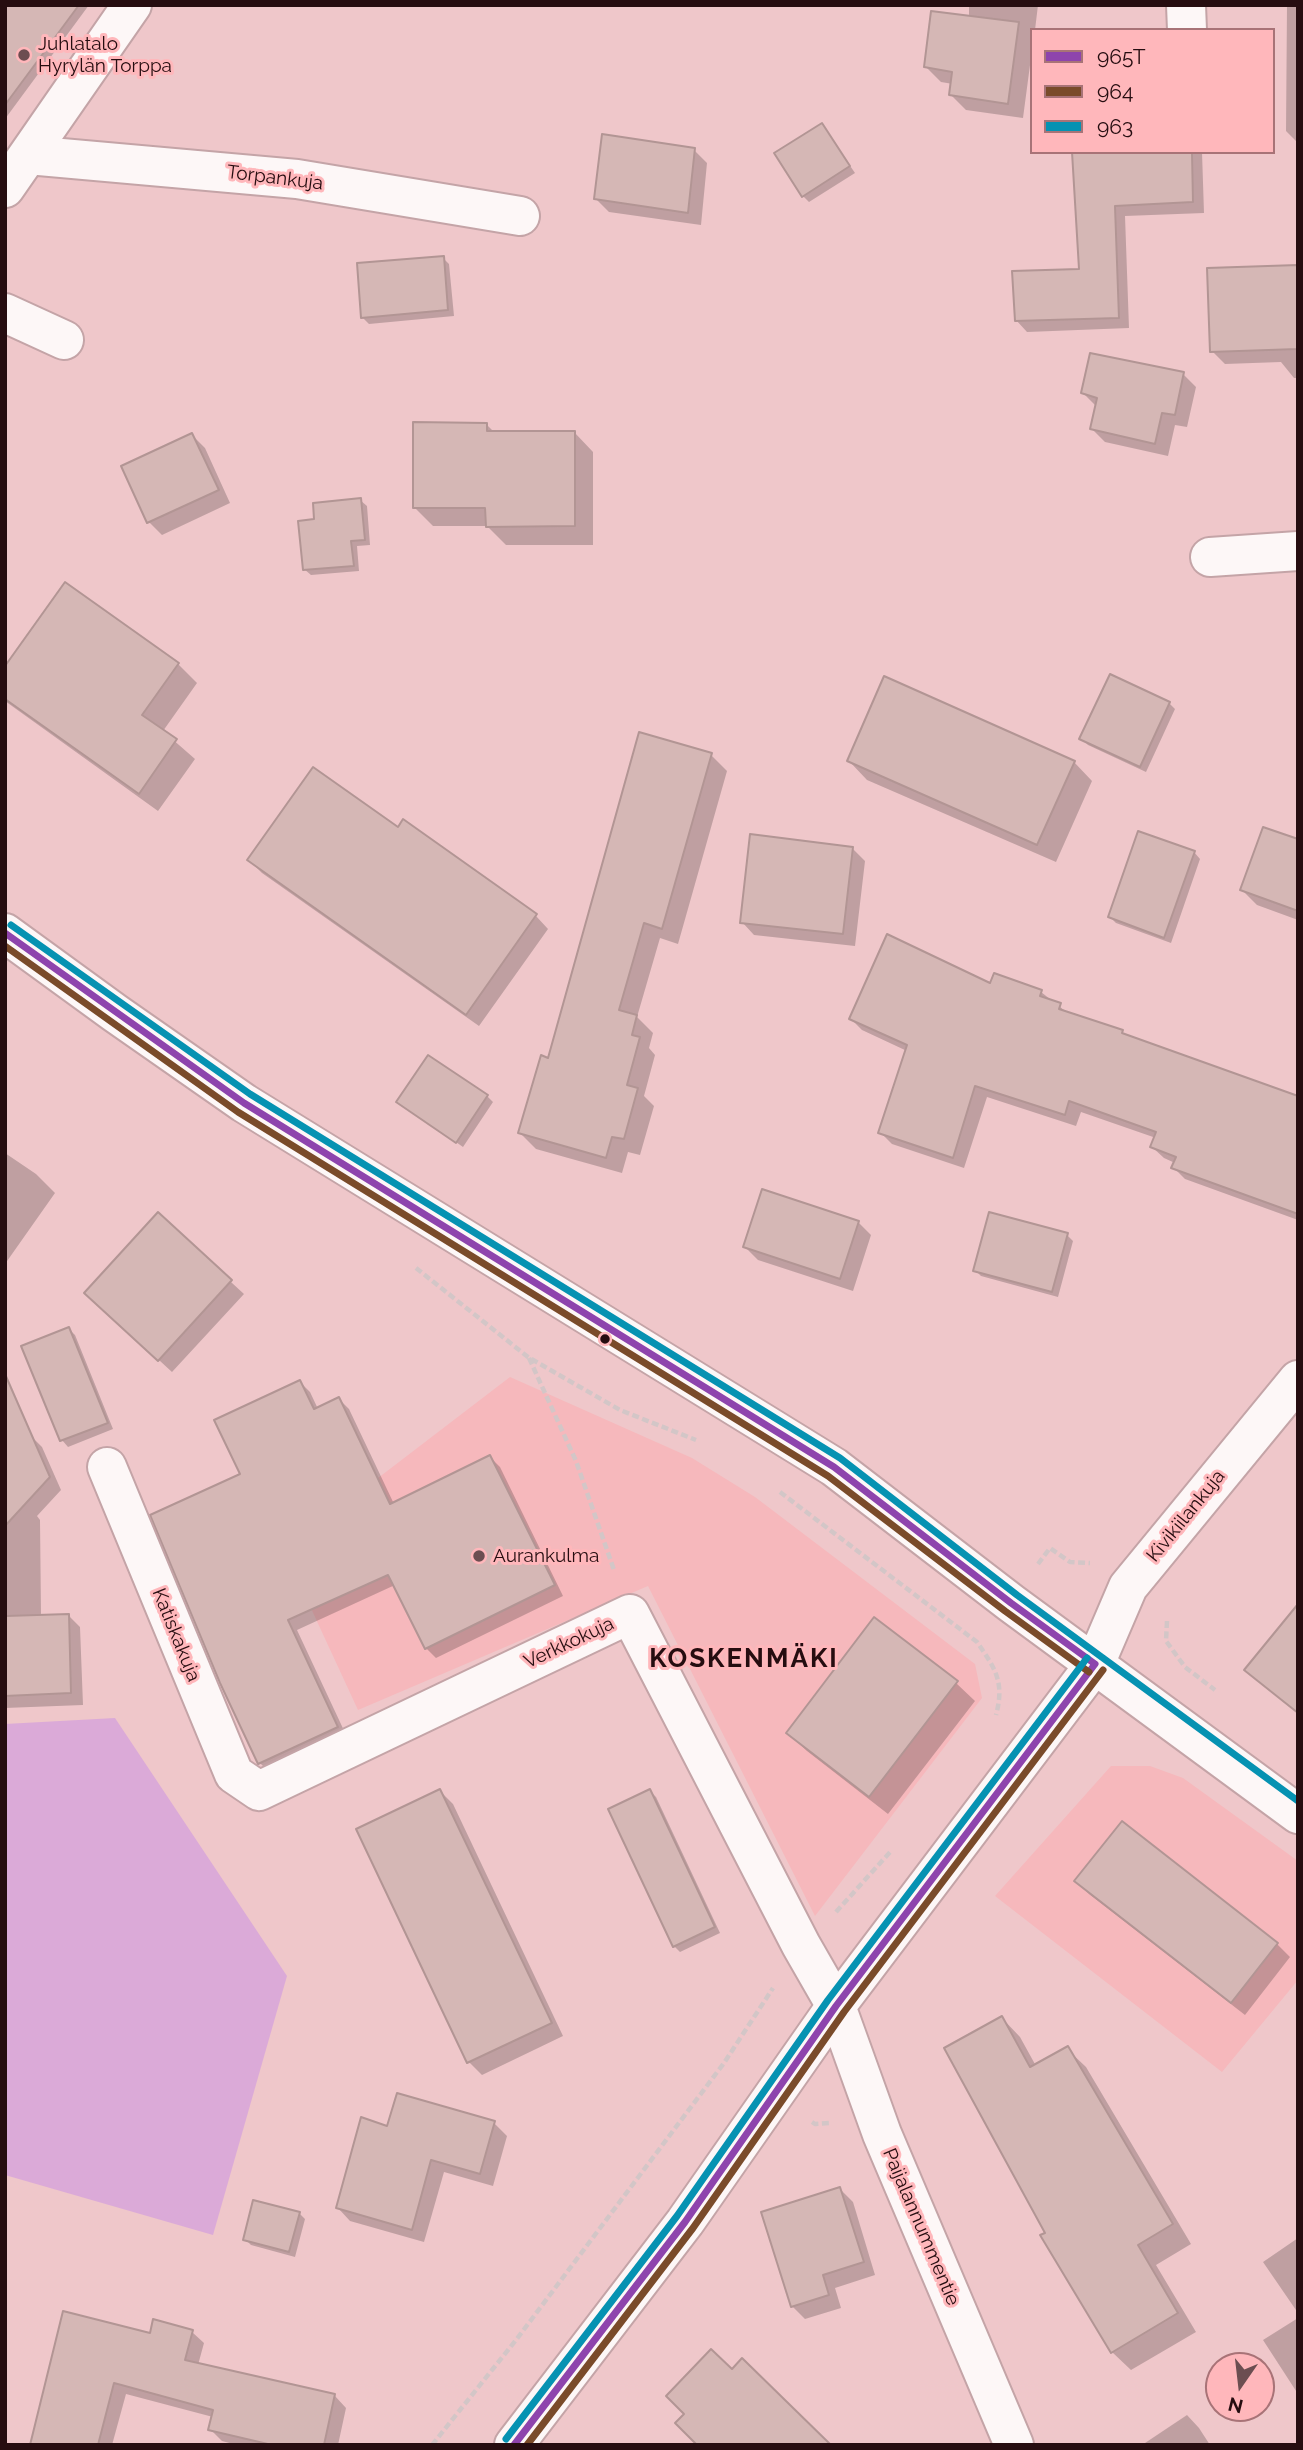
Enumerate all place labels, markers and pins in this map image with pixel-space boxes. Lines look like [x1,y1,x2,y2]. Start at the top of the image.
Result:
place label: Juhlatalo Hyrylän Torppa [38,33,172,77]
marker: Juhlatalo Hyrylän Torppa [16,47,32,63]
unlabelled marker [598,1332,612,1346]
place label: Aurankulma [493,1545,599,1567]
marker: Aurankulma [471,1548,487,1564]

